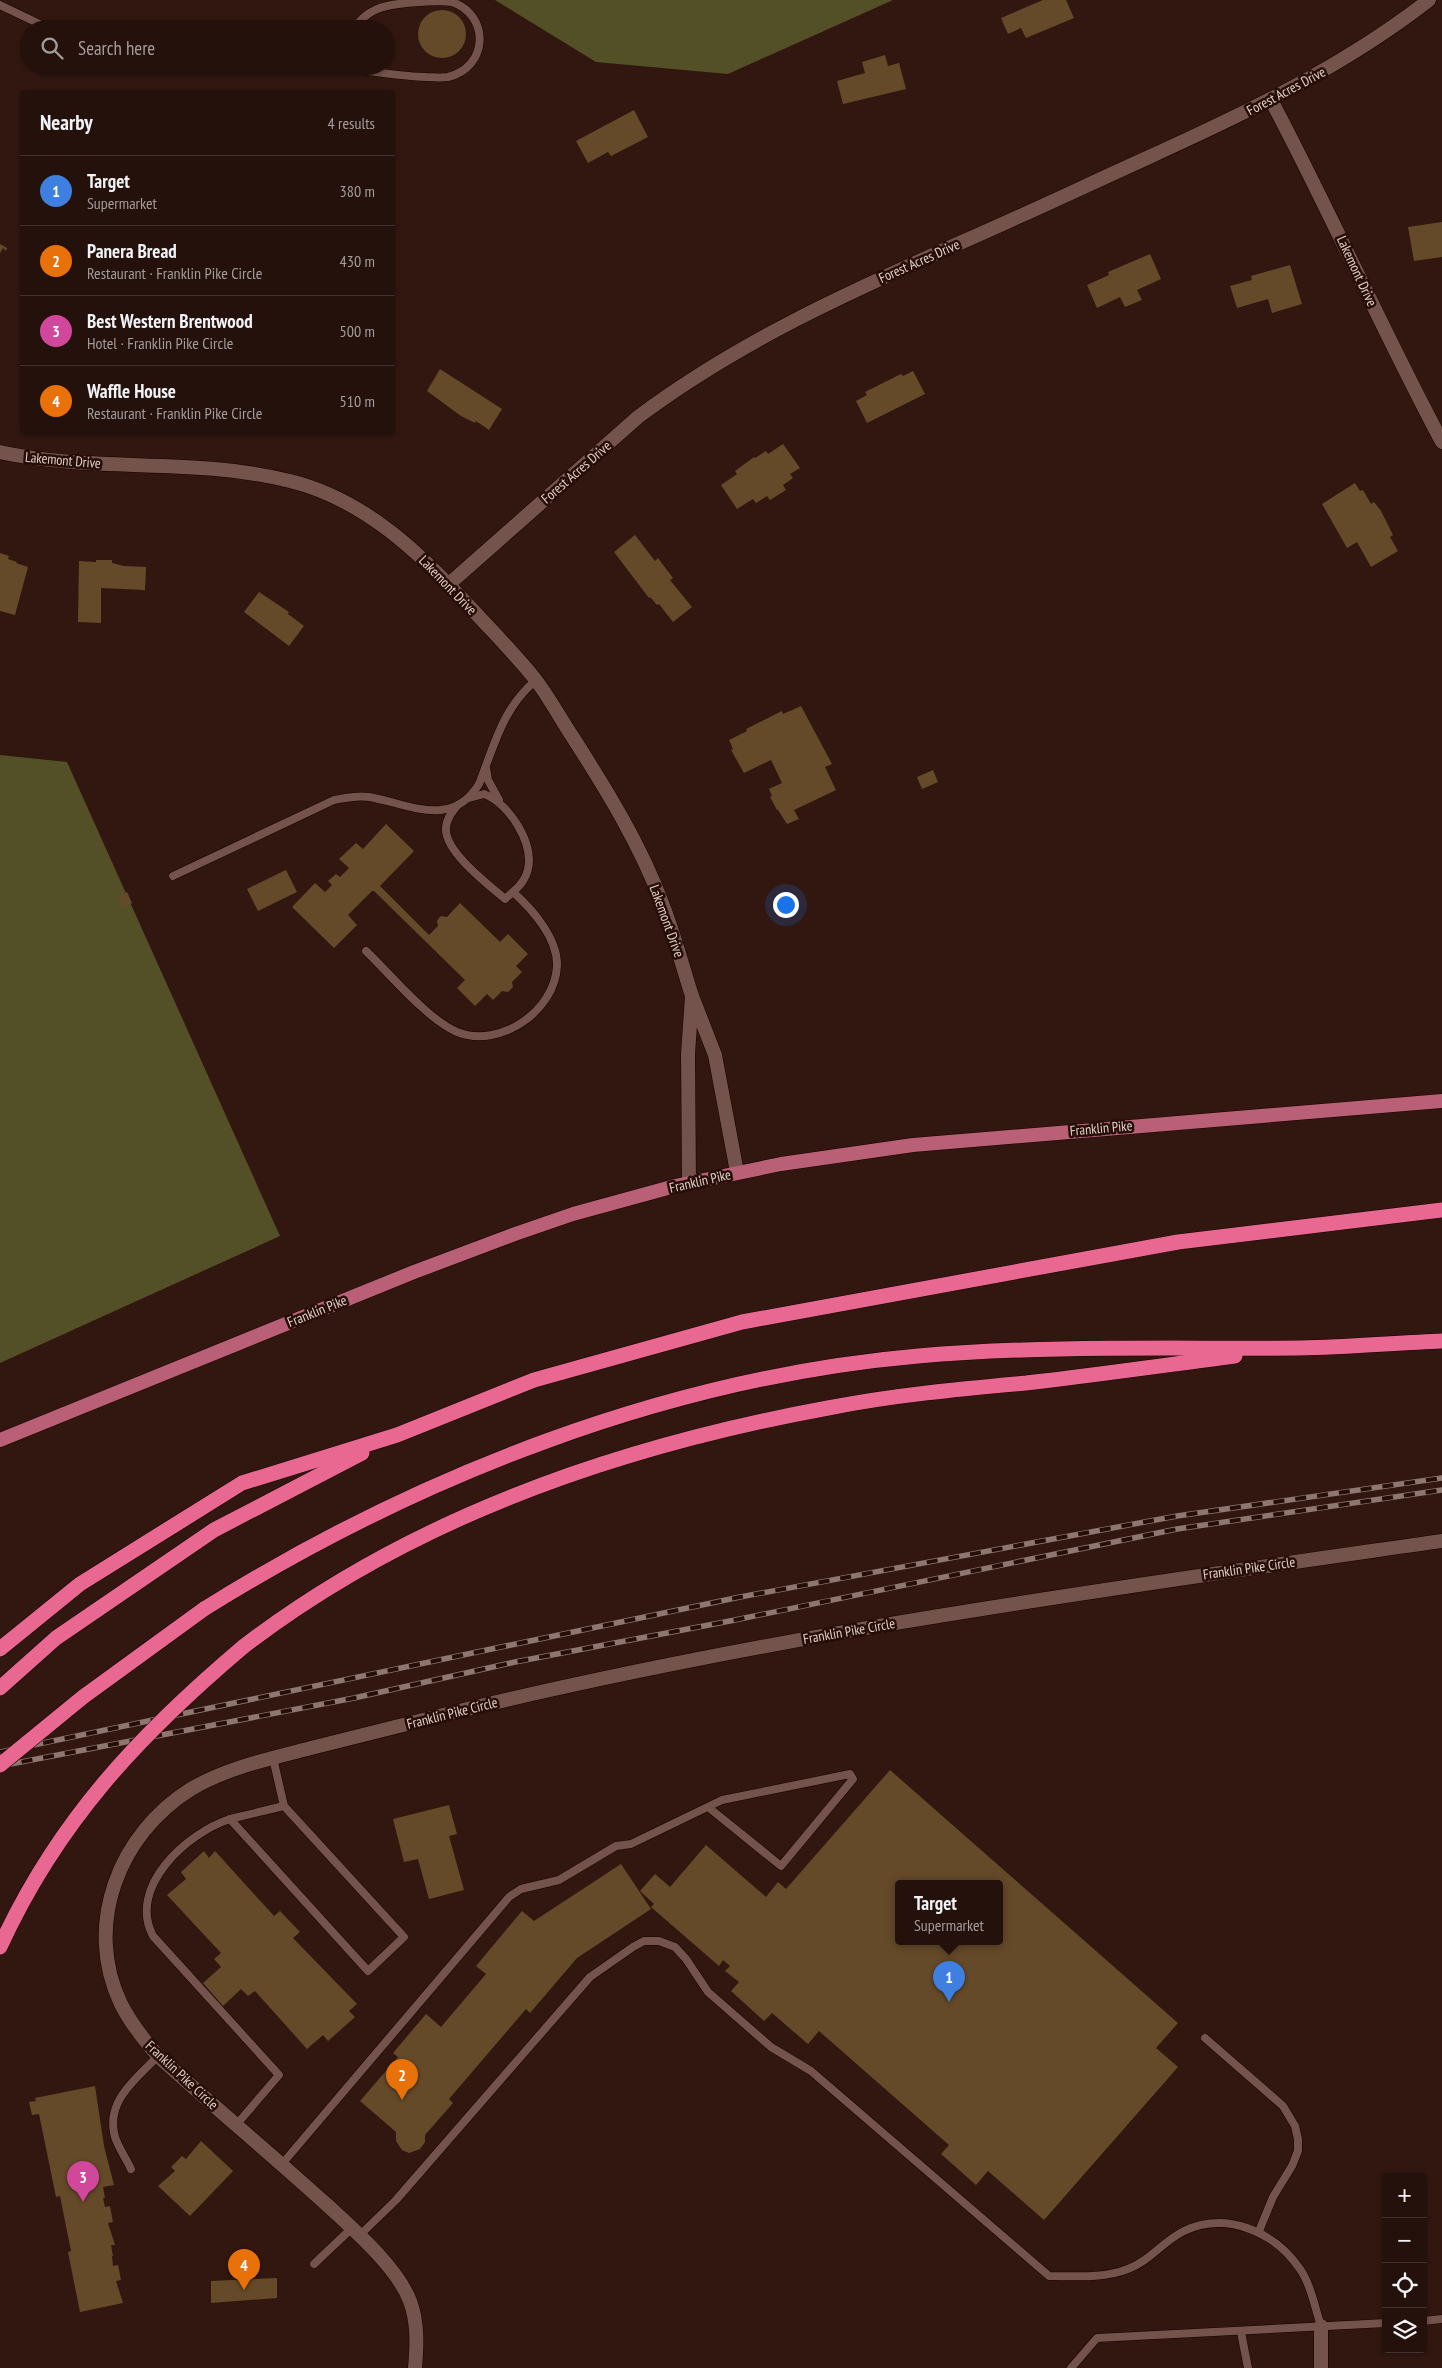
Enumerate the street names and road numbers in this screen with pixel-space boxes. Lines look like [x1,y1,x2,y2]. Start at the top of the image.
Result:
street label: Forest Acres Drive [1243,63,1329,119]
street label: Lakemont Drive [1333,233,1381,309]
street label: Forest Acres Drive [876,235,963,287]
street label: Forest Acres Drive [537,437,615,507]
street label: Lakemont Drive [24,448,102,472]
street label: Lakemont Drive [415,551,481,619]
street label: Lakemont Drive [646,882,689,960]
street label: Franklin Pike [1069,1116,1133,1140]
street label: Franklin Pike [667,1165,733,1197]
street label: Franklin Pike [285,1291,350,1331]
street label: Franklin Pike Circle [1202,1553,1296,1583]
street label: Franklin Pike Circle [802,1614,897,1648]
street label: Franklin Pike Circle [405,1693,499,1733]
street label: Franklin Pike Circle [142,2037,222,2113]

